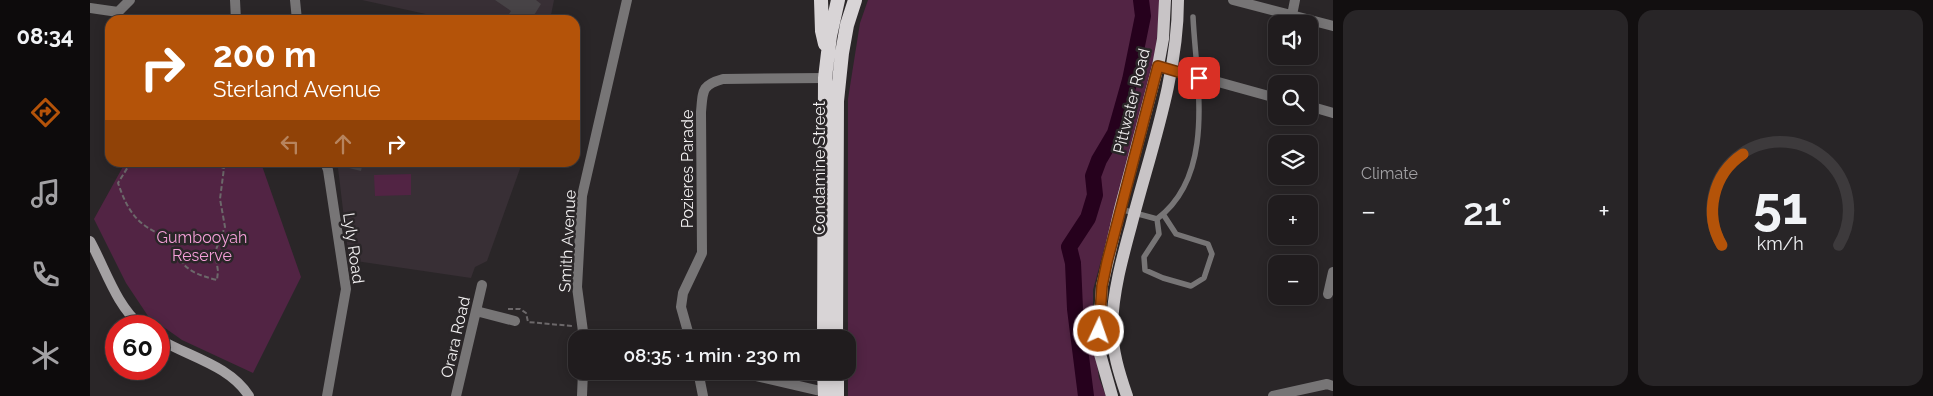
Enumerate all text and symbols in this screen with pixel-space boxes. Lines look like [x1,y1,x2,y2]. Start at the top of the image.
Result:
map controls [1268,15,1318,305]
button: sound [1268,15,1318,65]
text: 08:34 [16,23,74,49]
text: 200 m [213,34,317,75]
icon: right [130,35,195,100]
street label: Pittwater Road [1109,46,1154,156]
pin [1178,57,1220,99]
icon: arrive [1185,64,1213,92]
button: search [1268,75,1318,125]
text: Sterland Avenue [213,76,381,102]
icon: directions [28,95,63,130]
street label: Condamine Street [810,100,829,235]
street label: Pozieres Parade [678,110,697,228]
icon: left [276,130,304,158]
icon: ahead [329,130,357,158]
icon: right [382,130,410,158]
button: layers [1268,135,1318,185]
text: Climate [1361,164,1418,183]
text: 51 [1753,175,1808,236]
icon: music [28,176,63,211]
street label: Smith Avenue [555,189,580,293]
text: 21° [1463,189,1511,234]
button: + [1268,195,1318,245]
text: − [1361,195,1376,228]
text: + [1598,195,1610,228]
street label: Lyly Road [339,211,368,285]
park label: Gumbooyah Reserve [157,228,247,265]
text: km/h [1757,233,1804,254]
button: − [1268,255,1318,305]
icon: phone [28,257,63,292]
street label: Orara Road [437,294,474,380]
position arrow [1072,304,1124,356]
speed limit sign: 60 [105,315,170,380]
icon: climate [28,338,63,373]
text: 08:35 · 1 min · 230 m [623,344,801,366]

